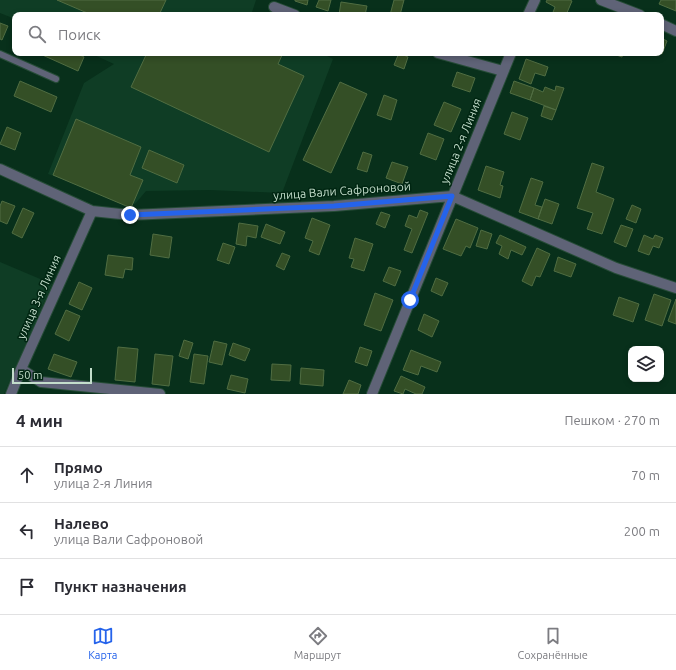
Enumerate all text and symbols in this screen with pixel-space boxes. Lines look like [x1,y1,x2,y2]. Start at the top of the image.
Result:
search box [12,12,664,56]
icon: search [26,23,48,45]
text: Поиск [58,26,101,43]
street label: улица 2-я Линия [437,96,484,185]
street label: улица Вали Сафроновой [273,179,411,202]
route end [121,206,139,224]
street label: улица 3-я Линия [14,253,63,341]
route start [401,291,419,309]
map controls [628,346,664,382]
button: layers [628,346,664,382]
scale bar [12,366,92,385]
text: 50 m [18,369,42,381]
text: 4 мин [16,411,63,430]
text: Пешком · 270 m [564,413,660,427]
text: Прямо [54,459,103,476]
icon: ahead [16,464,38,486]
text: 70 m [631,468,660,482]
text: улица 2-я Линия [54,476,153,490]
text: Налево [54,515,109,532]
icon: left [16,520,38,542]
text: 200 m [624,524,660,538]
text: улица Вали Сафроновой [54,532,203,546]
icon: arrive [16,576,38,598]
text: Пункт назначения [54,578,187,595]
tab: Карта [88,625,117,661]
tab: Маршрут [294,625,341,661]
tab: Сохранённые [518,625,588,661]

